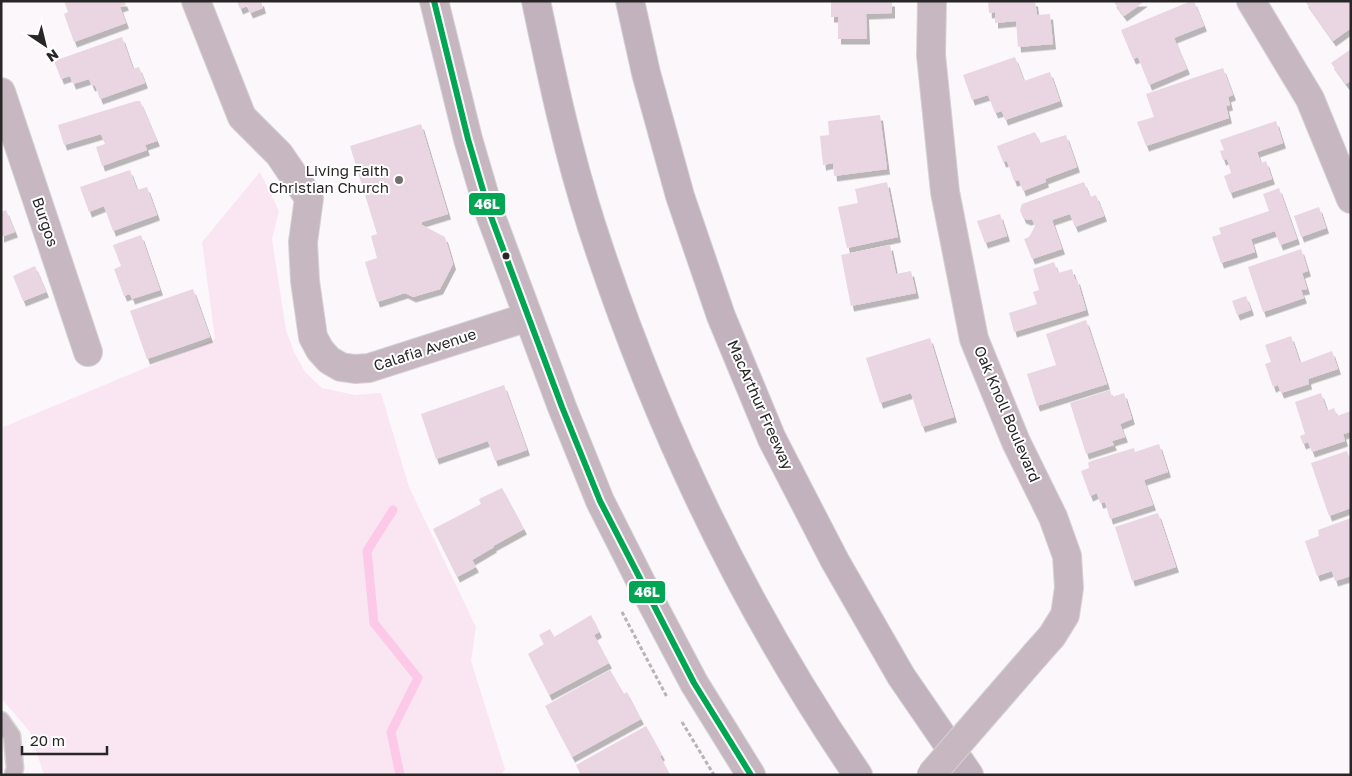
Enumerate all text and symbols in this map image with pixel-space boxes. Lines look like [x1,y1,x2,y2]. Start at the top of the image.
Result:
north arrow [20,20,70,70]
text: N [44,46,62,66]
place label: Living Faith Christian Church [269,161,389,196]
marker: Living Faith Christian Church [393,174,405,186]
line badge: 46L [468,192,506,216]
street label: Burgos [29,195,63,249]
text: 46L [474,195,500,212]
unlabelled marker [501,251,511,261]
street label: Calafia Avenue [371,324,478,374]
street label: MacArthur Freeway [724,337,798,473]
street label: Oak Knoll Boulevard [971,343,1045,484]
line badge: 46L [628,580,666,604]
text: 46L [634,583,660,600]
scale bar [22,724,108,756]
text: 20 m [30,731,65,749]

